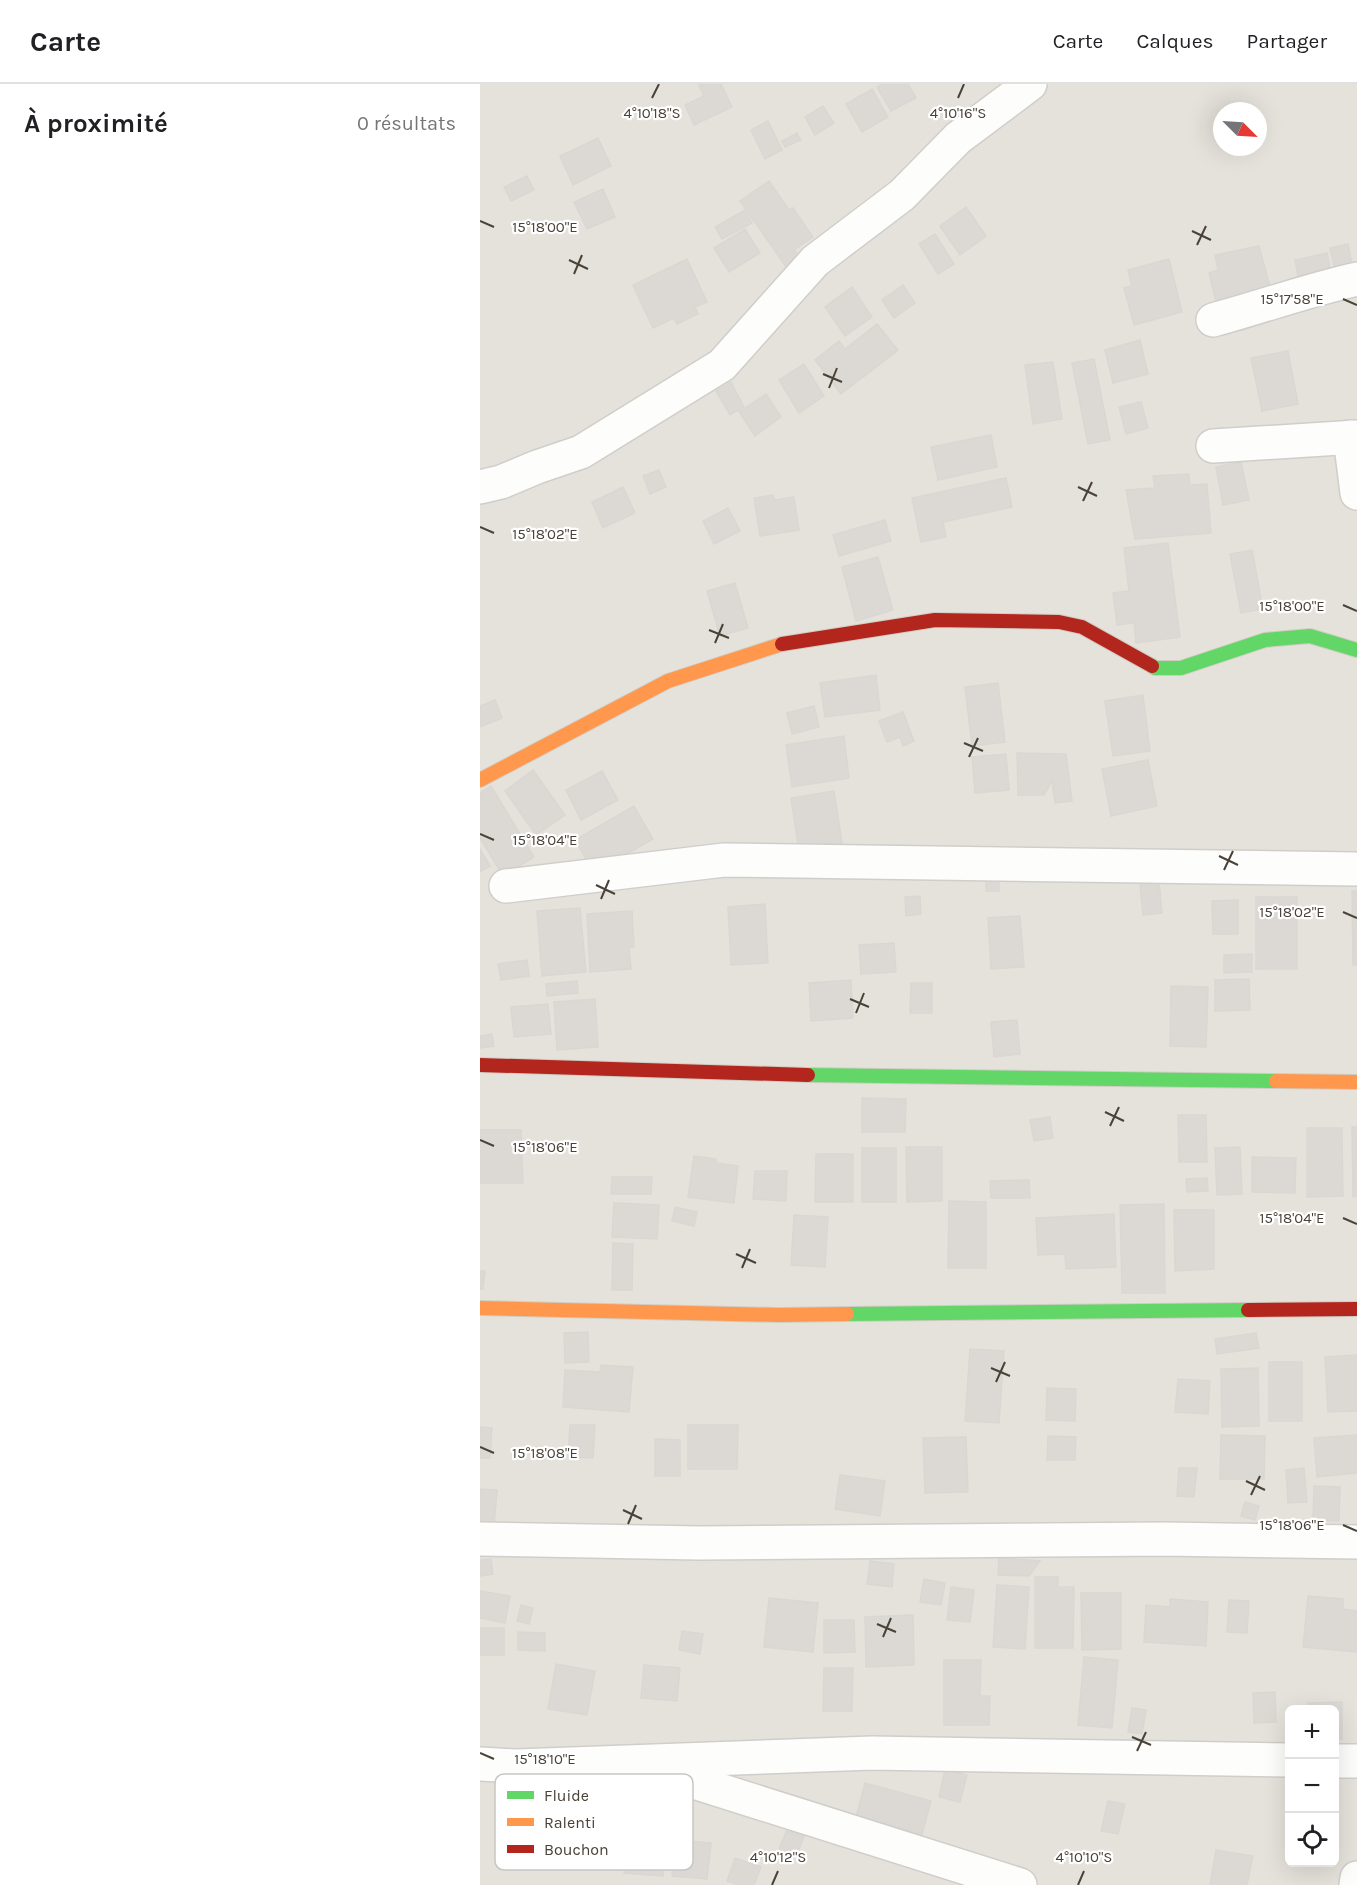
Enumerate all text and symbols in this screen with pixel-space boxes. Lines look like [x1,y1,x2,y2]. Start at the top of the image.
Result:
text: Carte [30,25,101,58]
text: Carte [1053,29,1103,53]
text: Calques [1136,29,1214,53]
text: Partager [1247,29,1327,53]
north arrow [1213,102,1267,156]
text: 4°10'18"S [623,104,681,122]
text: 4°10'16"S [930,104,986,122]
text: À proximité [24,108,168,139]
text: 0 résultats [357,112,456,135]
text: 15°18'00"E [512,218,578,236]
text: 15°17'58"E [1260,290,1324,308]
text: 15°18'02"E [512,525,578,543]
text: 15°18'00"E [1259,597,1325,615]
text: 15°18'04"E [512,831,578,849]
text: 15°18'02"E [1259,903,1325,921]
text: 15°18'06"E [512,1138,578,1156]
text: 15°18'04"E [1259,1209,1325,1227]
text: 15°18'08"E [512,1444,578,1462]
text: 15°18'06"E [1259,1516,1325,1534]
map controls [1285,1705,1339,1867]
button: + [1285,1705,1339,1759]
text: 15°18'10"E [514,1750,576,1768]
button: − [1285,1759,1339,1813]
legend [495,1774,693,1870]
text: Fluide [544,1786,589,1805]
text: Ralenti [544,1813,596,1832]
button: locate [1285,1813,1339,1867]
text: Bouchon [544,1840,609,1859]
text: 4°10'12"S [750,1848,806,1866]
text: 4°10'10"S [1056,1848,1112,1866]

